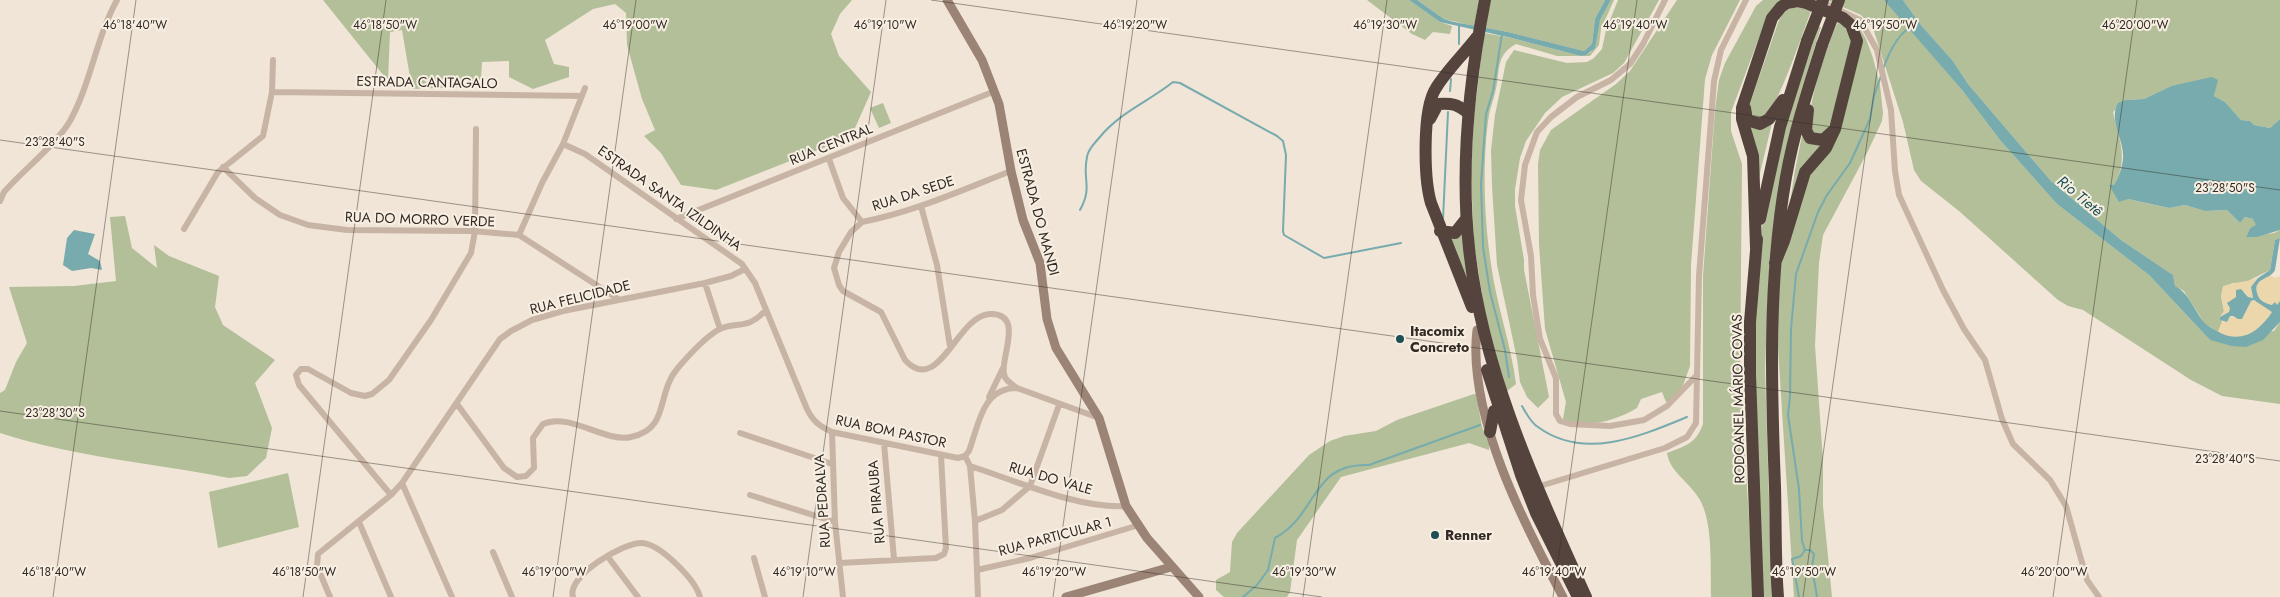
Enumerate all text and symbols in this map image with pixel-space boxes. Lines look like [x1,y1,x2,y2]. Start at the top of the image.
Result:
text: 46°18'40"W [103,16,167,34]
text: 46°18'50"W [353,16,417,34]
text: 46°19'00"W [603,16,668,34]
text: 46°19'10"W [853,16,917,34]
text: 46°19'20"W [1103,16,1167,34]
text: 46°19'30"W [1353,16,1417,34]
text: 46°19'40"W [1603,16,1667,34]
text: 46°19'50"W [1853,16,1917,34]
text: 46°20'00"W [2102,16,2168,34]
street label: ESTRADA CANTAGALO [356,71,498,93]
street label: RUA CENTRAL [786,118,876,170]
text: 23°28'40"S [25,133,85,151]
street label: ESTRADA SANTA IZILDINHA [594,141,747,256]
street label: ESTRADA DO MANDI [1011,146,1065,278]
street label: RUA DA SEDE [869,170,957,216]
water label: Rio Tietê [2052,170,2108,222]
text: 23°28'50"S [2195,179,2255,197]
street label: RUA DO MORRO VERDE [345,206,495,232]
street label: RUA FELICIDADE [528,275,632,319]
street label: RODOANEL MÁRIO COVAS [1727,314,1749,484]
place label: Itacomix Concreto [1410,321,1469,357]
marker: Itacomix Concreto [1394,333,1406,345]
text: 23°28'30"S [25,404,85,422]
street label: RUA BOM PASTOR [834,409,948,453]
text: 23°28'40"S [2195,450,2255,468]
street label: RUA PEDRALVA [809,453,835,549]
street label: RUA DO VALE [1007,457,1095,499]
street label: RUA PIRAUBA [862,459,890,545]
street label: RUA PARTICULAR 1 [996,511,1114,561]
place label: Renner [1445,525,1492,545]
marker: Renner [1429,529,1441,541]
text: 46°18'40"W [22,563,86,581]
text: 46°18'50"W [272,563,336,581]
text: 46°19'00"W [522,563,587,581]
text: 46°19'10"W [772,563,836,581]
text: 46°19'20"W [1022,563,1086,581]
text: 46°19'30"W [1272,563,1336,581]
text: 46°19'40"W [1522,563,1586,581]
text: 46°19'50"W [1772,563,1836,581]
text: 46°20'00"W [2021,563,2087,581]

